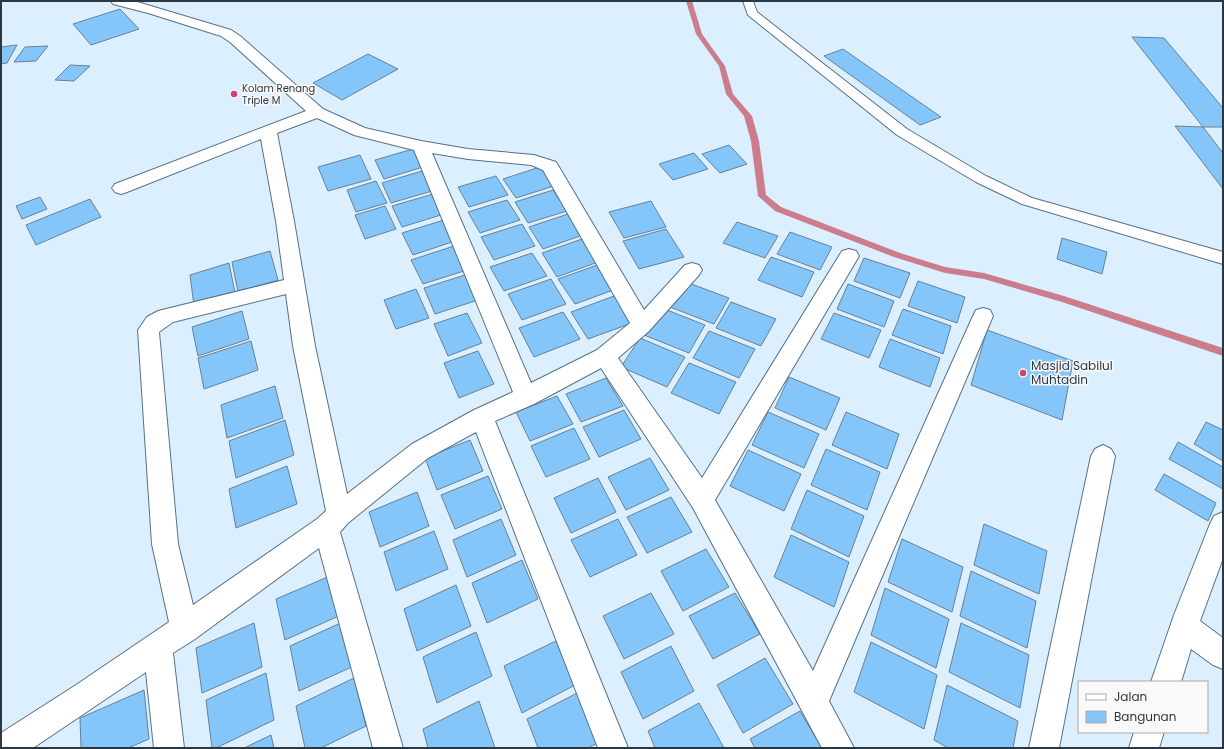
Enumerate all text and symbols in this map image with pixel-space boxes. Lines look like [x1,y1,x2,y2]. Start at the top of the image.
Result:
place label: Kolam Renang Triple M [242,81,315,108]
marker: Kolam Renang Triple M [229,89,239,99]
place label: Masjid Sabilul Muhtadin [1031,357,1113,388]
marker: Masjid Sabilul Muhtadin [1018,368,1028,378]
legend [1078,681,1208,733]
text: Jalan [1114,688,1147,705]
text: Bangunan [1114,708,1176,725]

